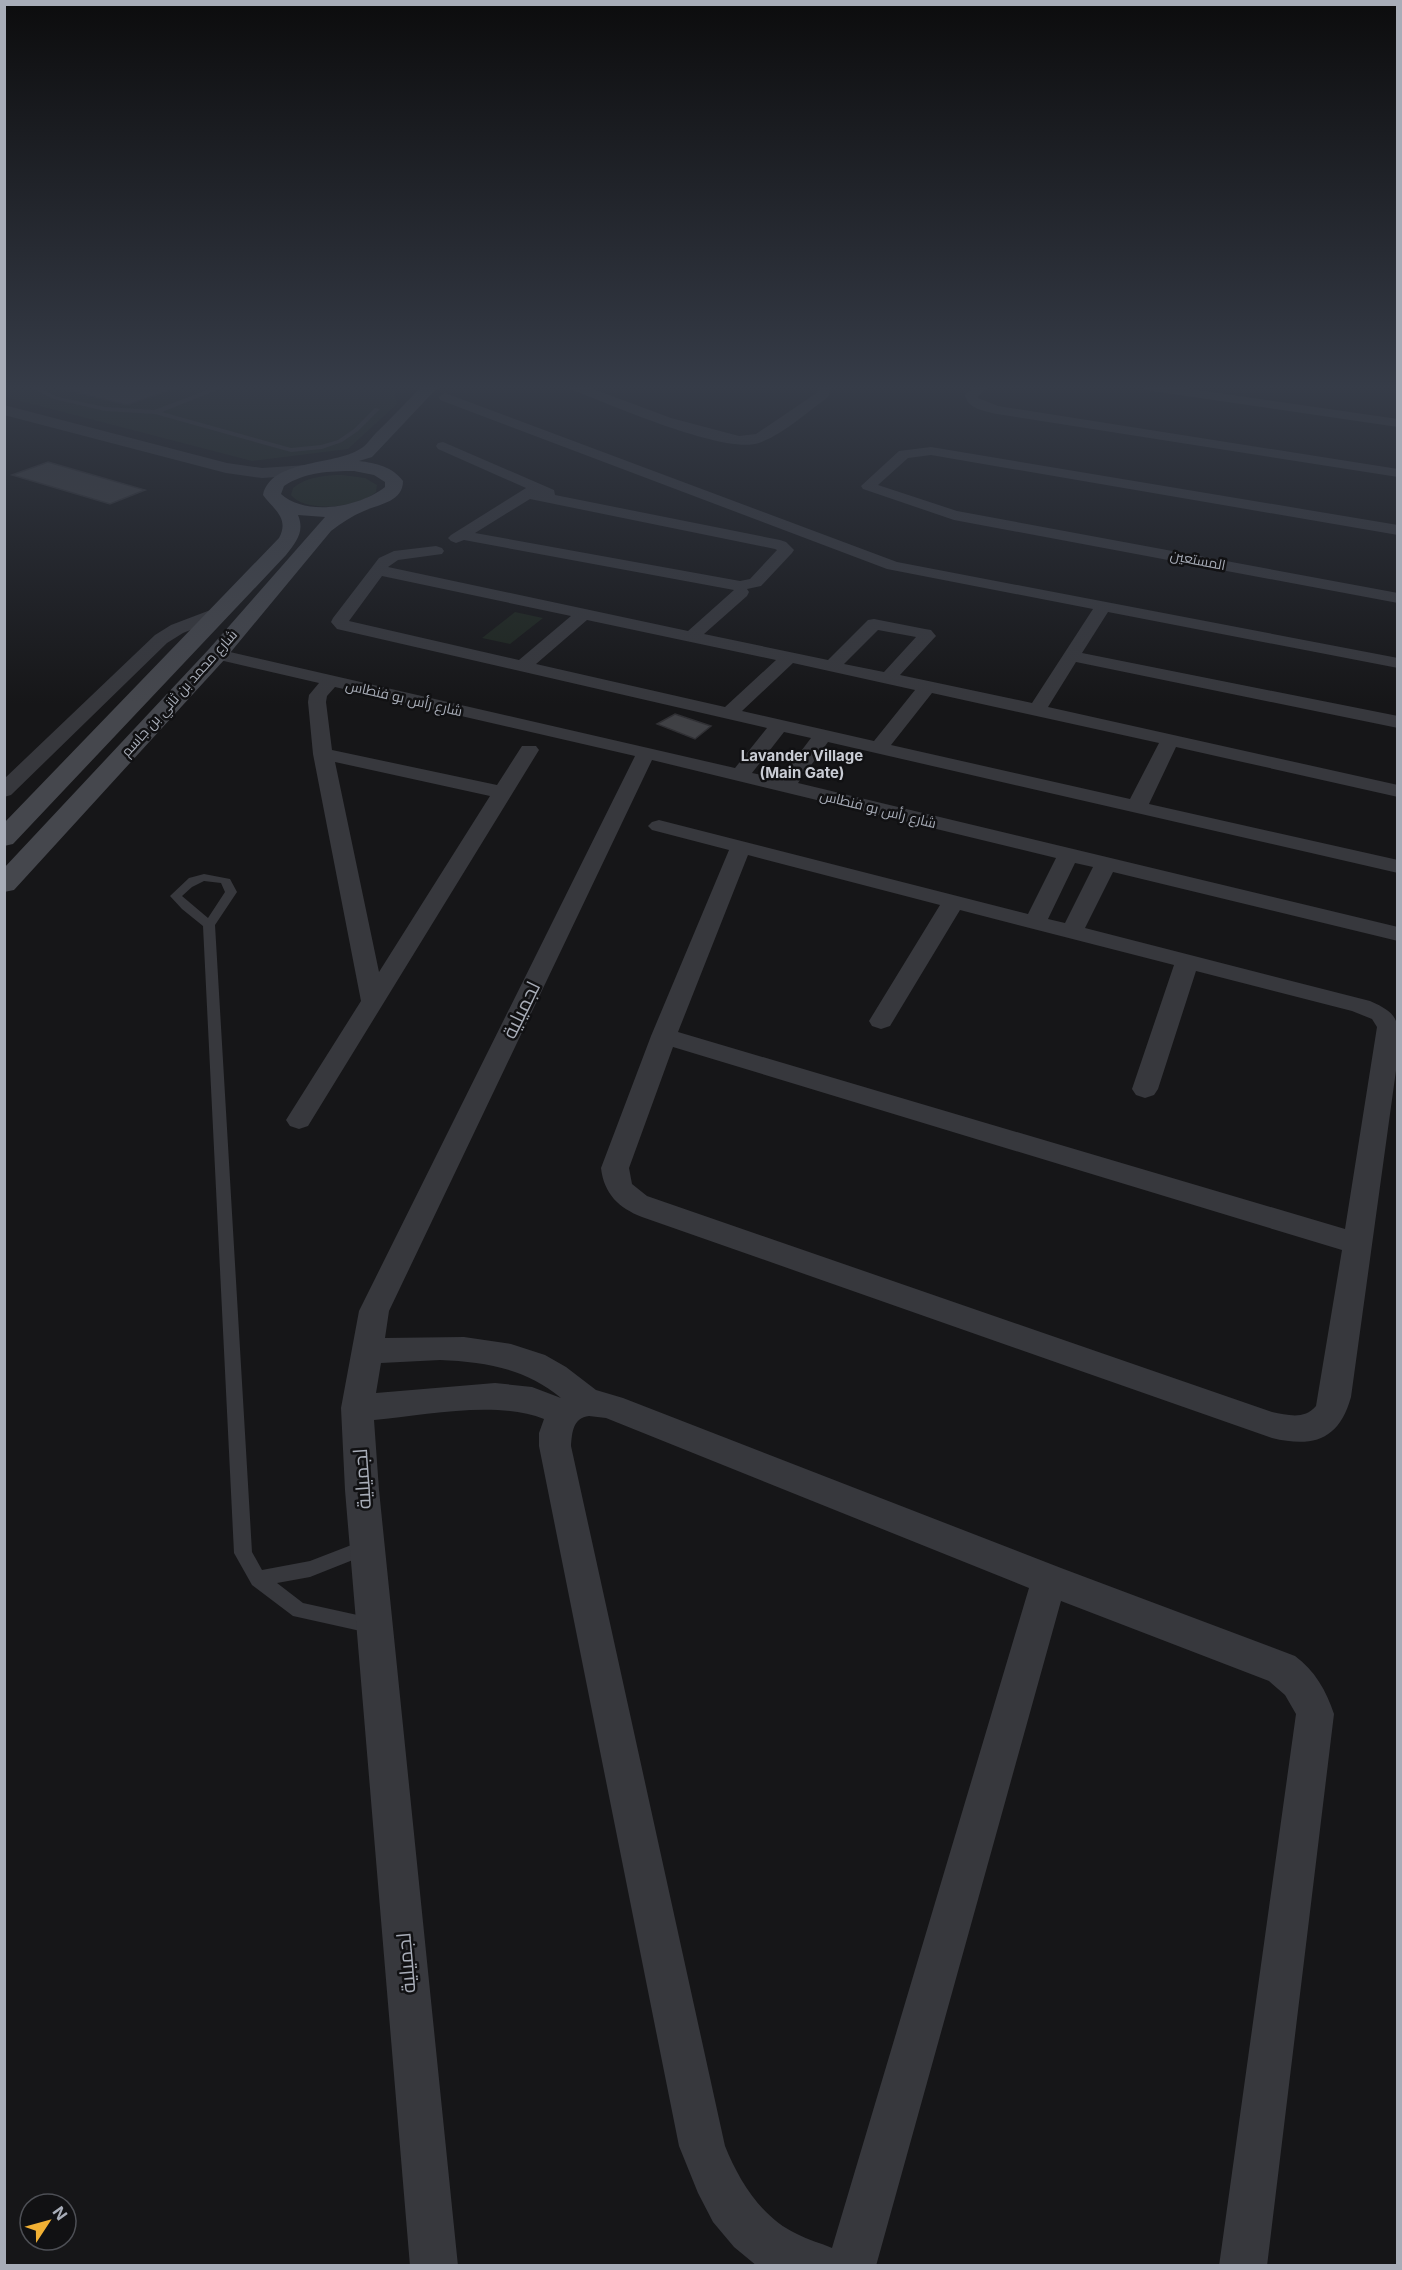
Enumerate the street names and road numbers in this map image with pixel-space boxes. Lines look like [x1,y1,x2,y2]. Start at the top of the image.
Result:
street label: المستعين [1169,546,1227,573]
street label: شارع محمد بن ثاني بن جاسم [117,626,243,762]
street label: شارع رأس بو فنطاس [344,676,464,720]
street label: شارع رأس بو فنطاس [818,786,938,832]
street label: لجميلية [497,978,545,1042]
street label: لجميلية [348,1448,376,1510]
street label: لجميلية [391,1932,421,1994]

